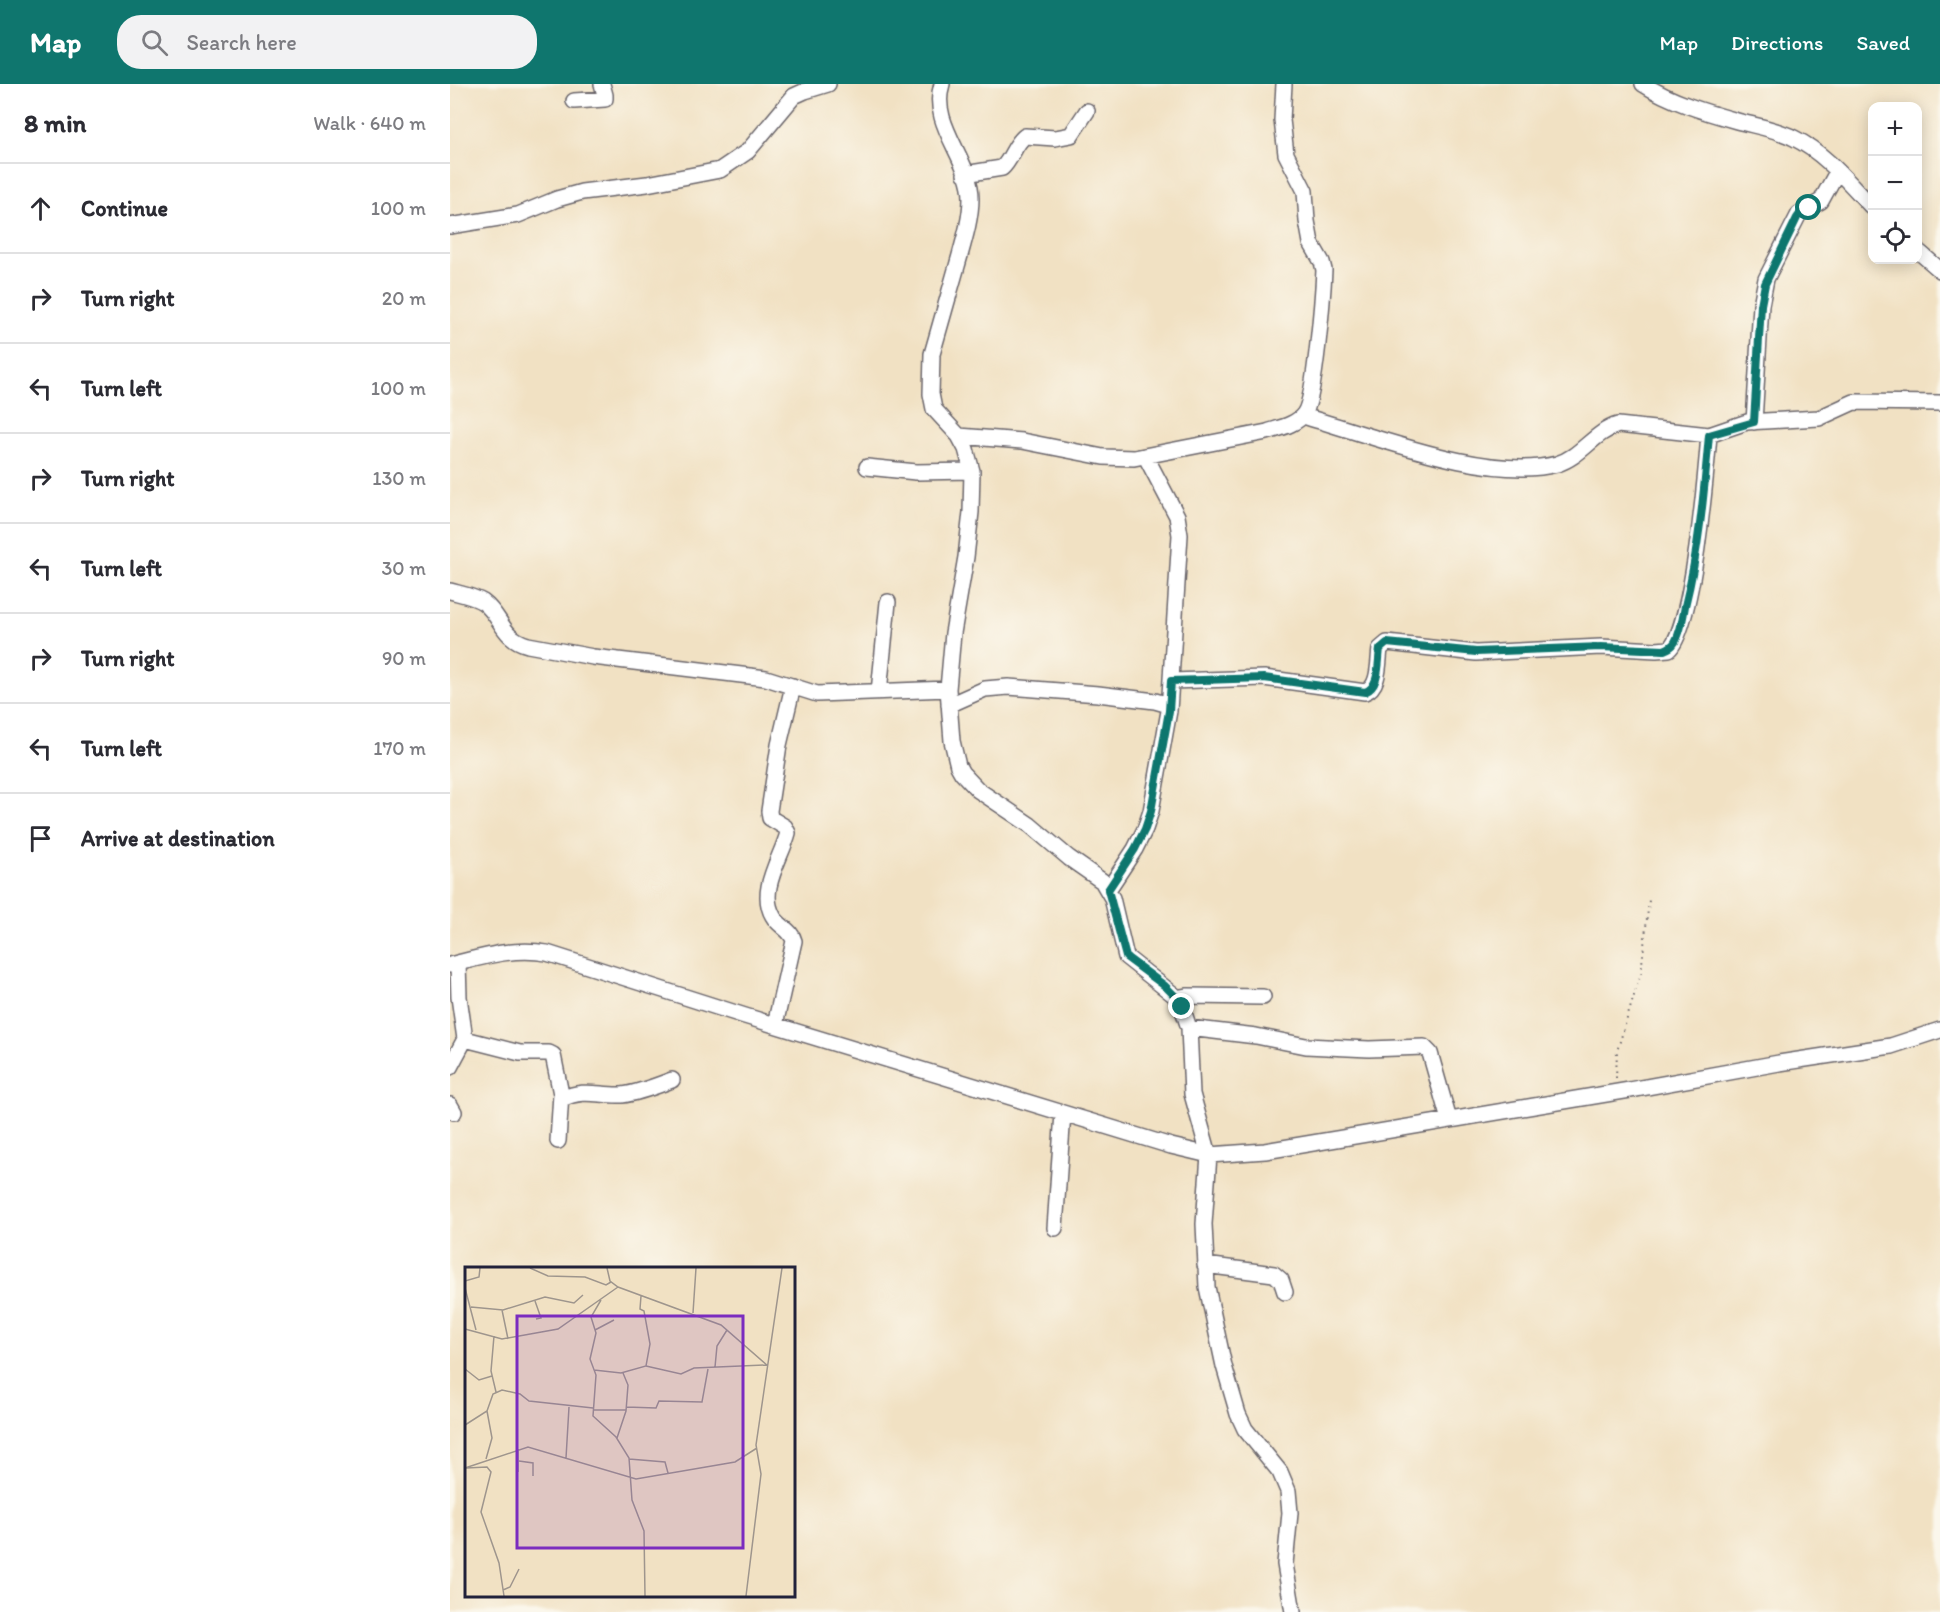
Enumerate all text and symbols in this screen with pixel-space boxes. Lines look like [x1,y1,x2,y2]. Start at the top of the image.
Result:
search box [117,15,537,69]
text: Map [30,25,81,59]
icon: search [138,26,171,59]
text: Search here [186,29,297,56]
text: Map [1660,30,1698,55]
text: Directions [1731,30,1823,55]
text: Saved [1856,30,1910,55]
map controls [1868,102,1922,264]
button: + [1868,102,1922,156]
text: 8 min [24,107,86,139]
text: Walk · 640 m [313,111,426,135]
button: − [1868,156,1922,210]
icon: ahead [24,192,57,225]
route start [1795,194,1821,220]
text: Continue [81,195,168,222]
text: 100 m [371,196,426,220]
button: locate [1868,210,1922,264]
icon: right [24,282,57,315]
text: Turn right [81,285,175,312]
text: 20 m [382,286,426,310]
icon: left [24,372,57,405]
text: Turn left [81,375,162,402]
text: 100 m [371,376,426,400]
icon: right [24,462,57,495]
text: Turn right [81,465,175,492]
text: 130 m [372,466,426,490]
icon: left [24,552,57,585]
text: Turn left [81,555,162,582]
text: 30 m [381,556,426,580]
icon: right [24,642,57,675]
text: Turn right [81,645,175,672]
text: 90 m [382,646,426,670]
icon: left [24,732,57,765]
text: Turn left [81,735,162,762]
text: 170 m [373,736,426,760]
icon: arrive [24,822,57,855]
text: Arrive at destination [81,825,275,852]
route end [1168,993,1194,1019]
inset map [465,1267,795,1597]

